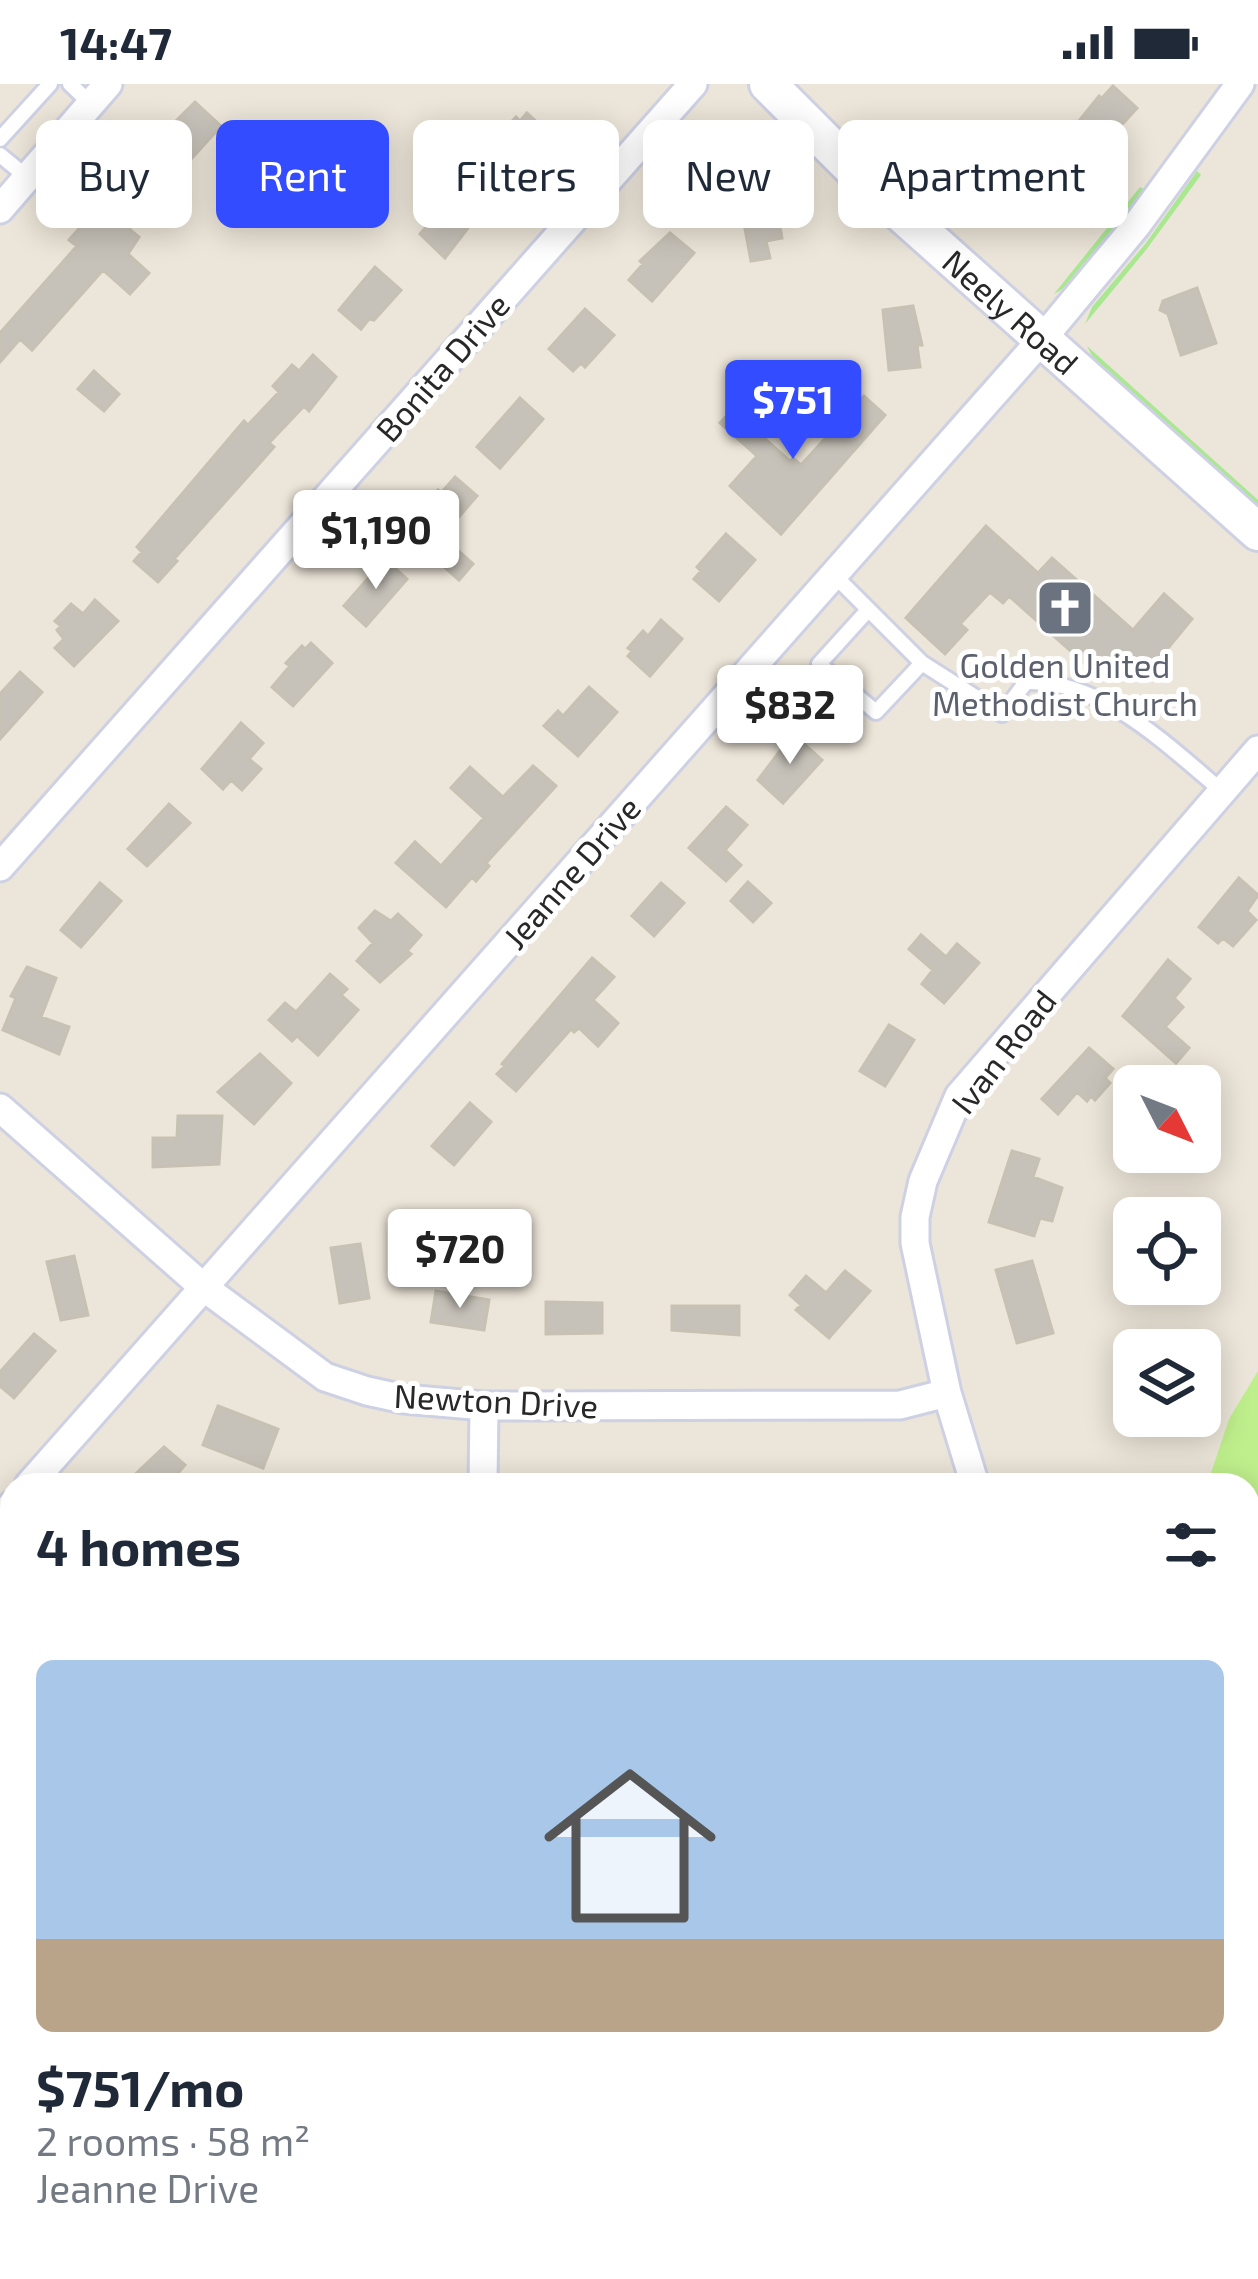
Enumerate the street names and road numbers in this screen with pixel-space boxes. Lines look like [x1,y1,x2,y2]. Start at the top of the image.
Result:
street label: Neely Road [935,241,1087,382]
street label: Bonita Drive [367,285,517,449]
street label: Jeanne Drive [494,788,648,956]
street label: Ivan Road [942,981,1064,1121]
street label: Newton Drive [393,1375,599,1425]

